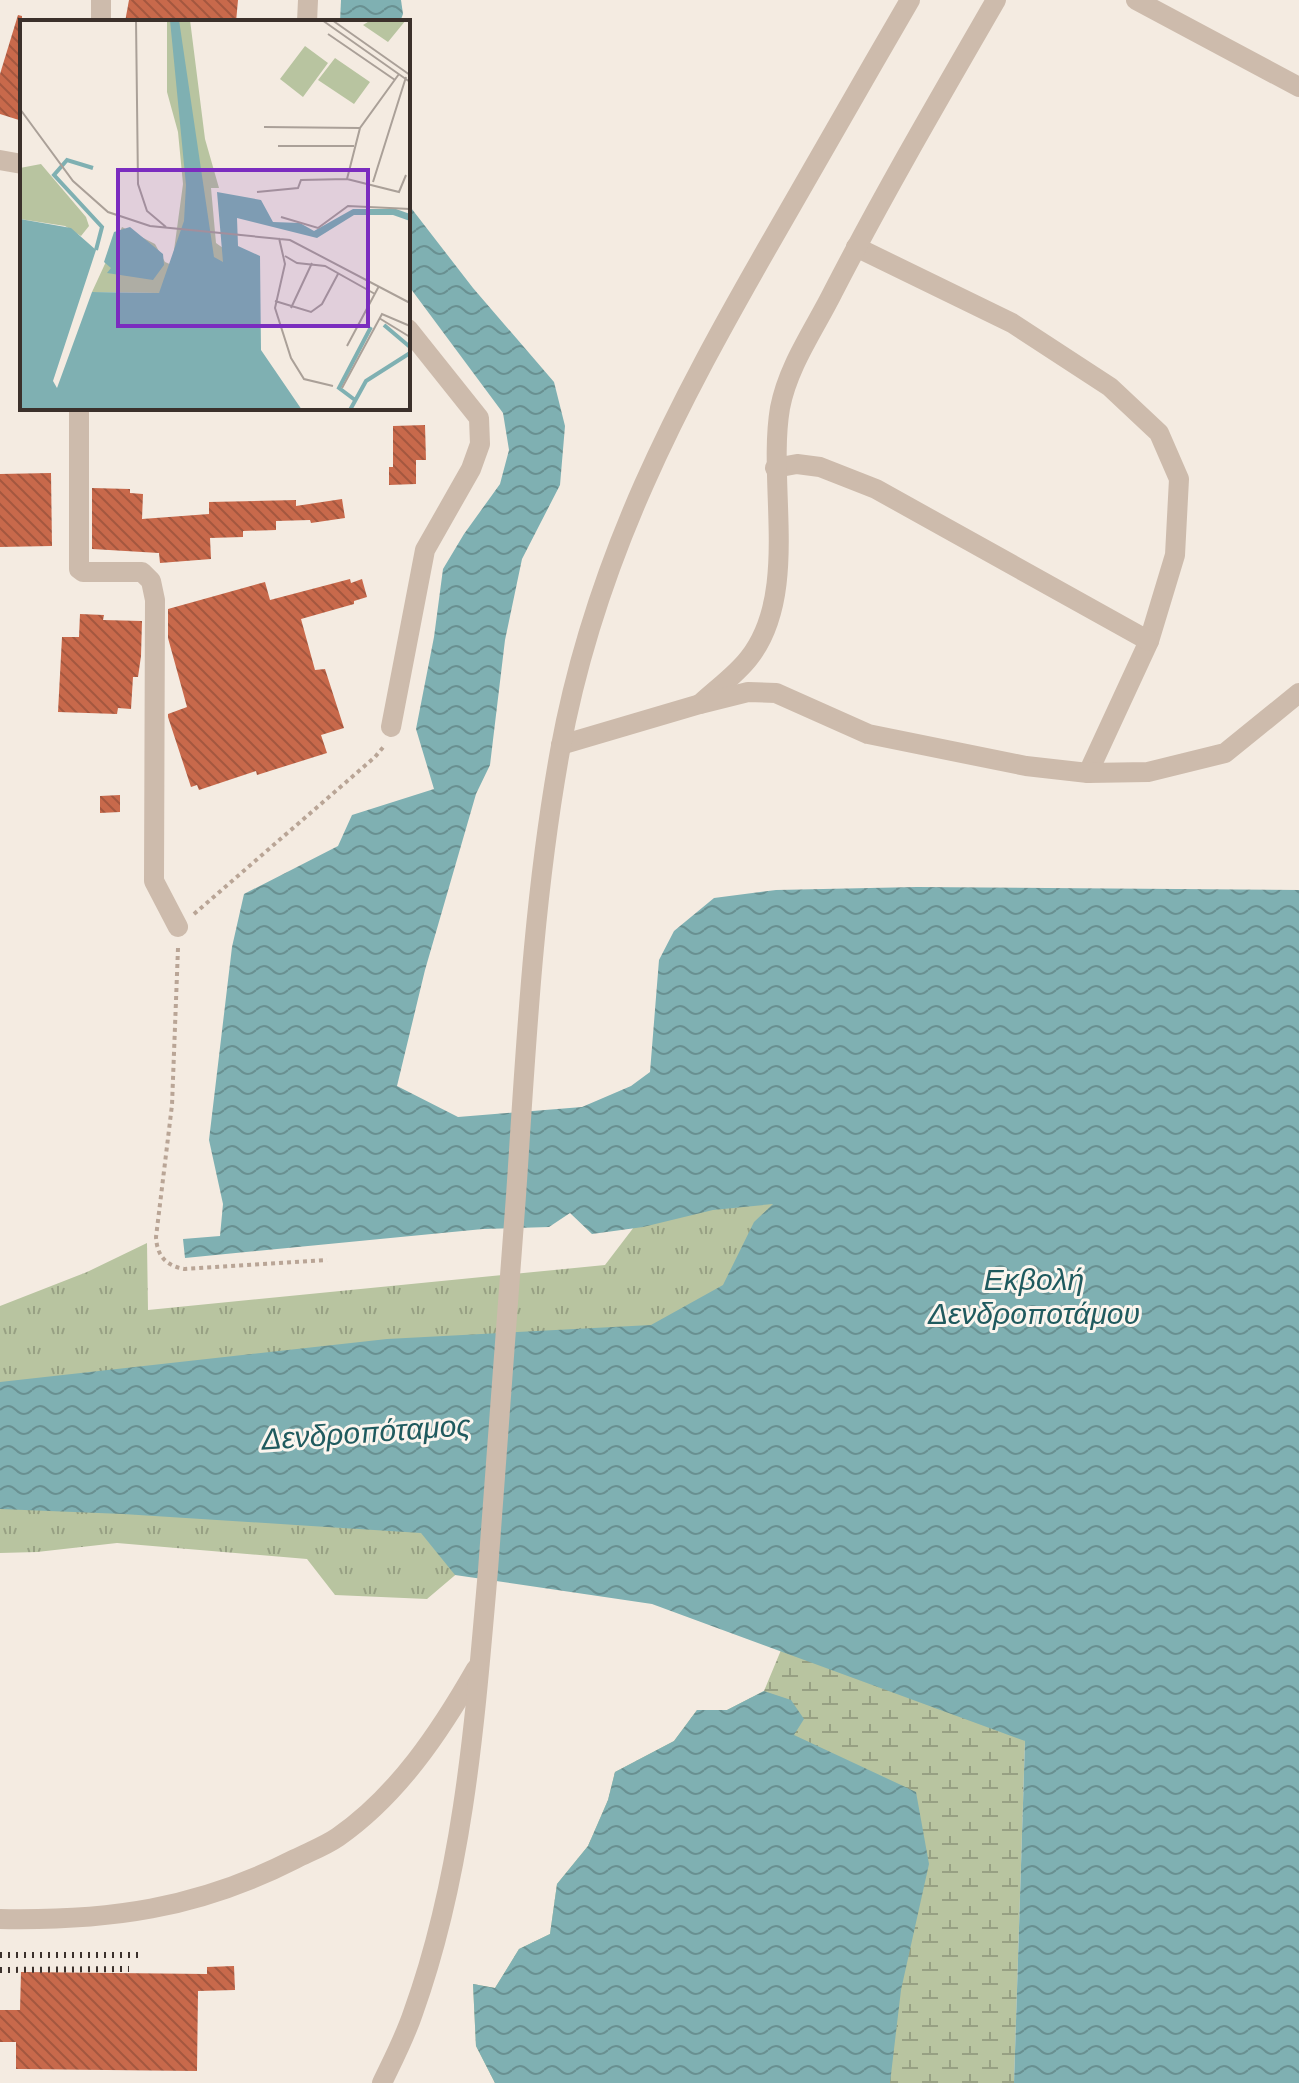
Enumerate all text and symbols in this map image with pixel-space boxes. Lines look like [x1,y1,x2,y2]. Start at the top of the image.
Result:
inset map [20,20,410,410]
water label: Εκβολή Δενδροποτάμου [927,1260,1140,1333]
water label: Δενδροπόταμος [259,1405,472,1459]

